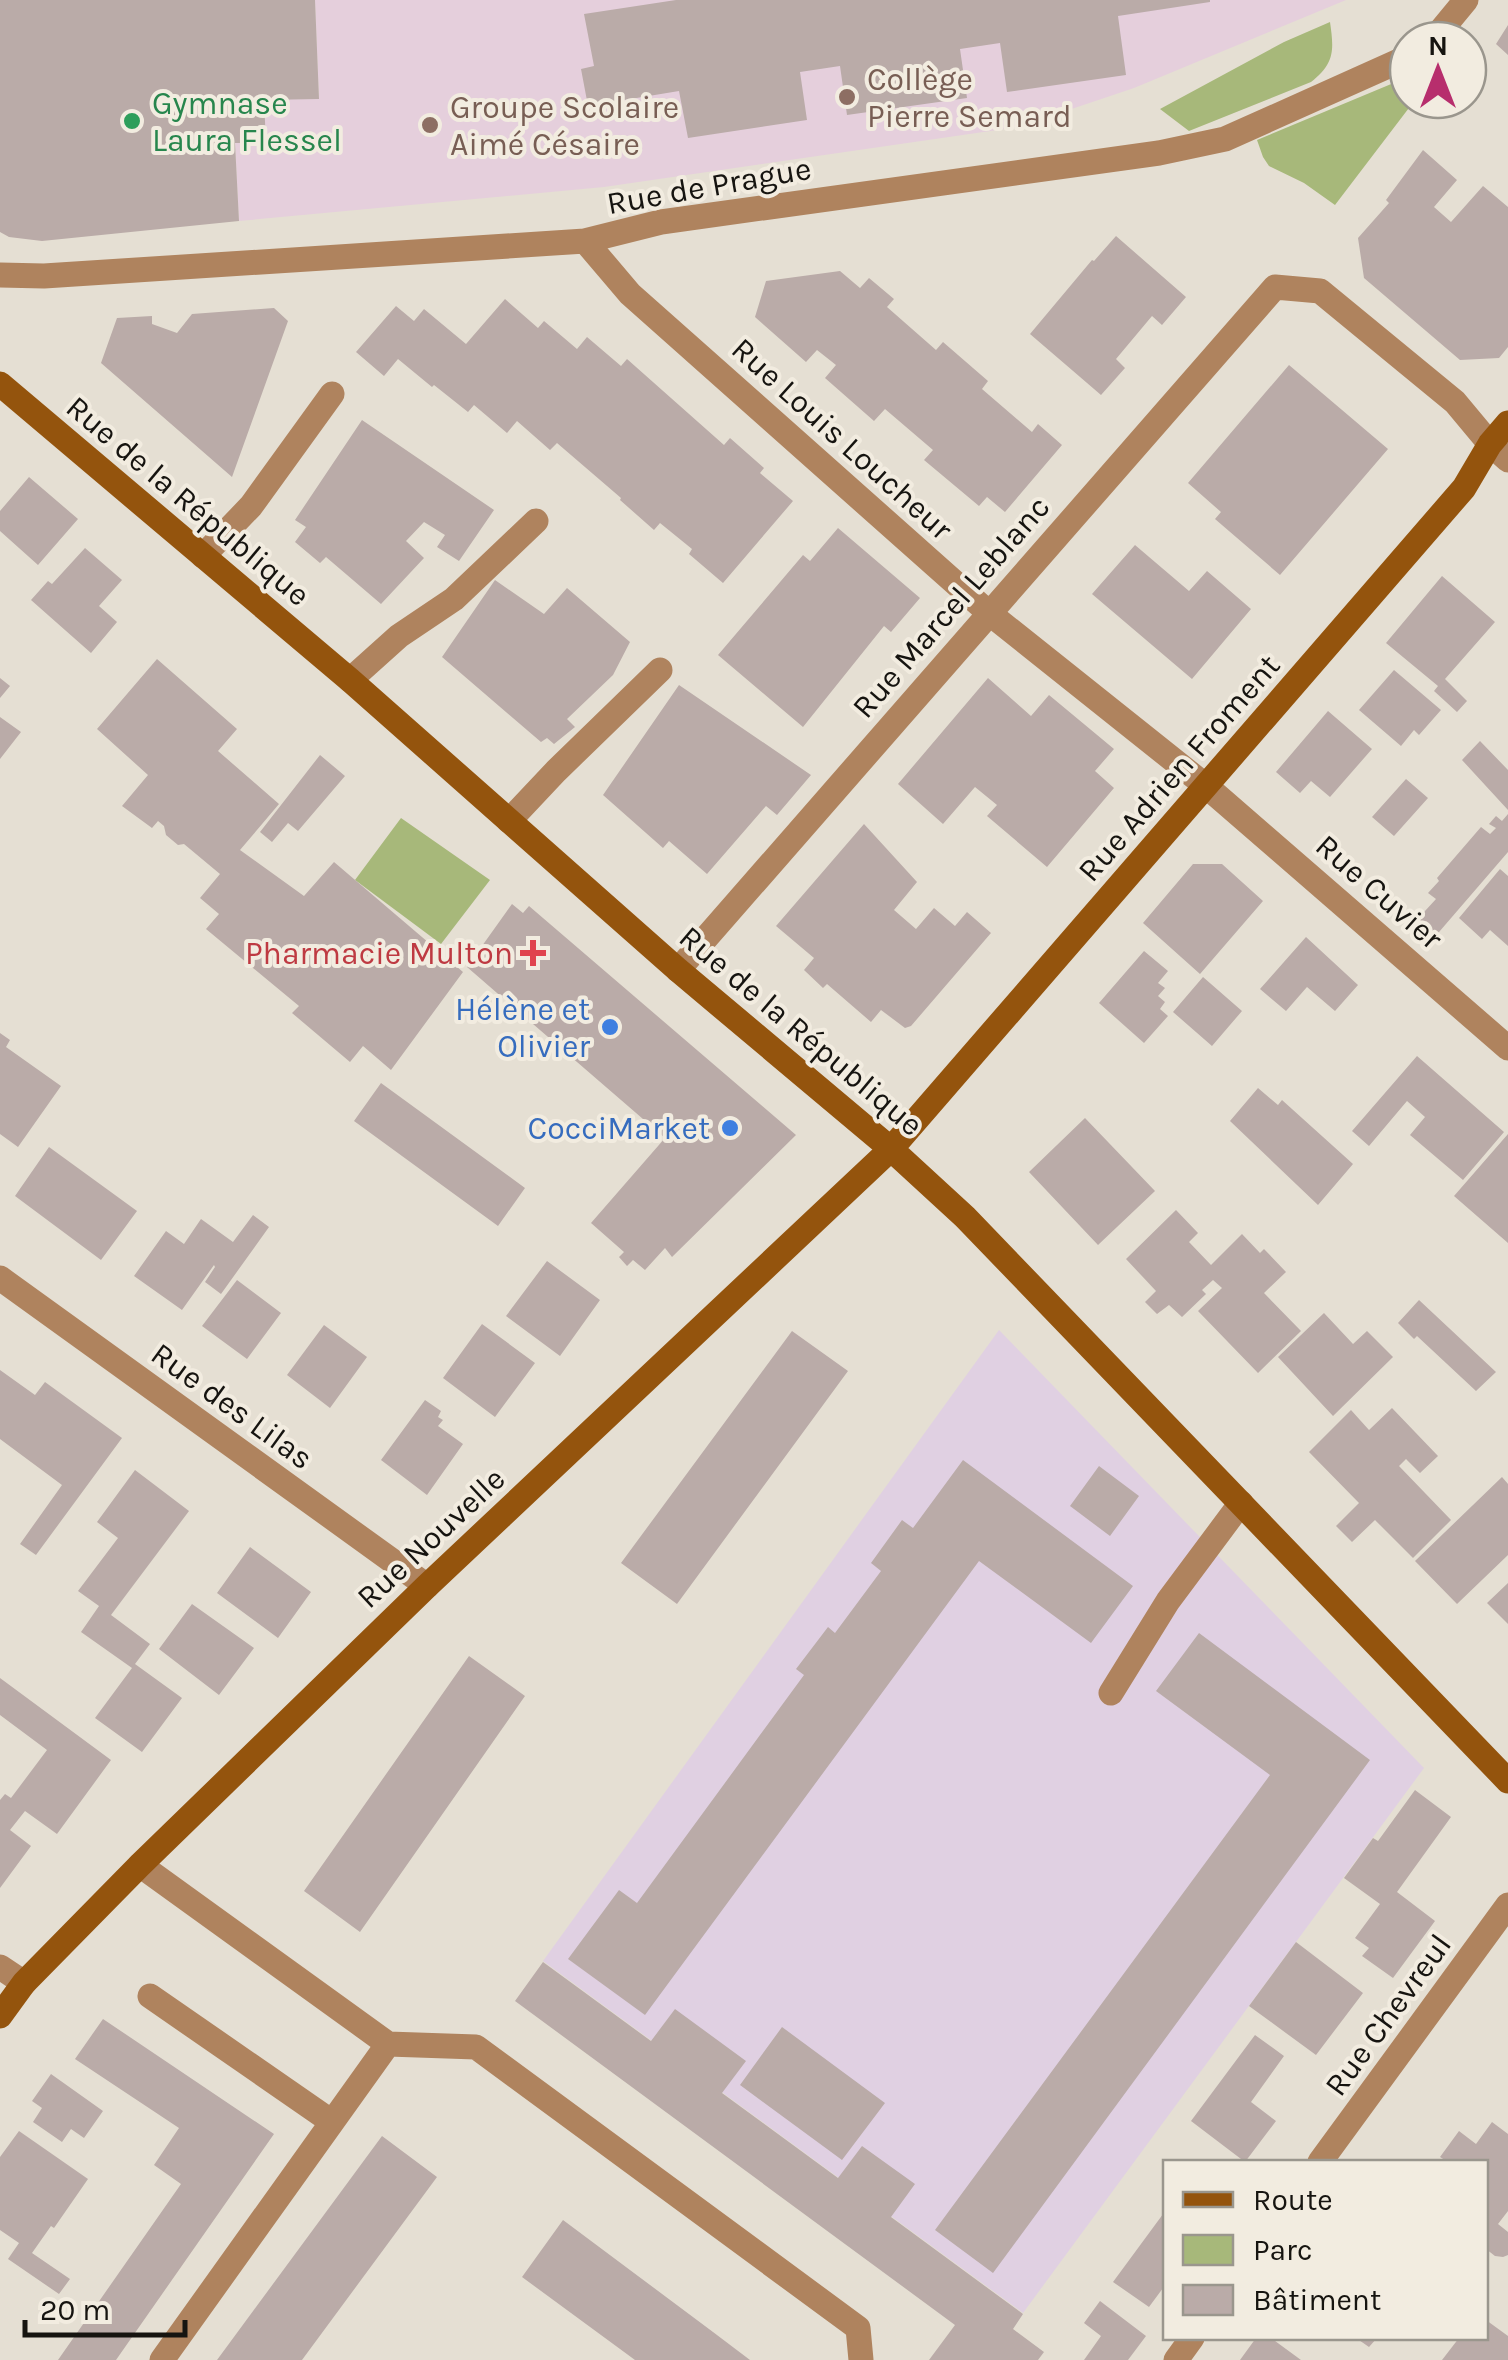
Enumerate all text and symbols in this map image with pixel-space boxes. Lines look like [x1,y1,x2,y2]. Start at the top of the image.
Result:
north arrow [1388,20,1488,120]
text: N [1428,29,1448,62]
place label: Collège Pierre Semard [867,61,1072,135]
place label: Gymnase Laura Flessel [152,85,342,159]
marker: Collège Pierre Semard [836,86,858,108]
place label: Groupe Scolaire Aimé Césaire [450,89,679,163]
marker: Gymnase Laura Flessel [121,110,143,132]
marker: Groupe Scolaire Aimé Césaire [419,114,441,136]
street label: Rue de Prague [604,150,814,222]
street label: Rue Louis Loucheur [724,330,960,548]
street label: Rue de la République [59,388,317,614]
street label: Rue Marcel Leblanc [845,489,1057,725]
street label: Rue Adrien Froment [1070,647,1288,889]
street label: Rue Cuvier [1308,827,1450,957]
street label: Rue de la République [672,918,930,1144]
place label: Pharmacie Multon [245,935,513,972]
marker: Pharmacie Multon [522,942,544,964]
place label: Hélène et Olivier [455,991,590,1065]
marker: Hélène et Olivier [599,1016,621,1038]
place label: CocciMarket [528,1110,710,1147]
marker: CocciMarket [719,1117,741,1139]
street label: Rue des Lilas [144,1335,320,1477]
street label: Rue Nouvelle [349,1460,513,1616]
street label: Rue Chevreul [1317,1927,1459,2103]
legend [1163,2160,1488,2340]
text: Route [1253,2182,1333,2218]
text: Parc [1253,2232,1312,2268]
scale bar [25,2275,185,2337]
text: Bâtiment [1253,2282,1381,2318]
text: 20 m [40,2292,110,2328]

